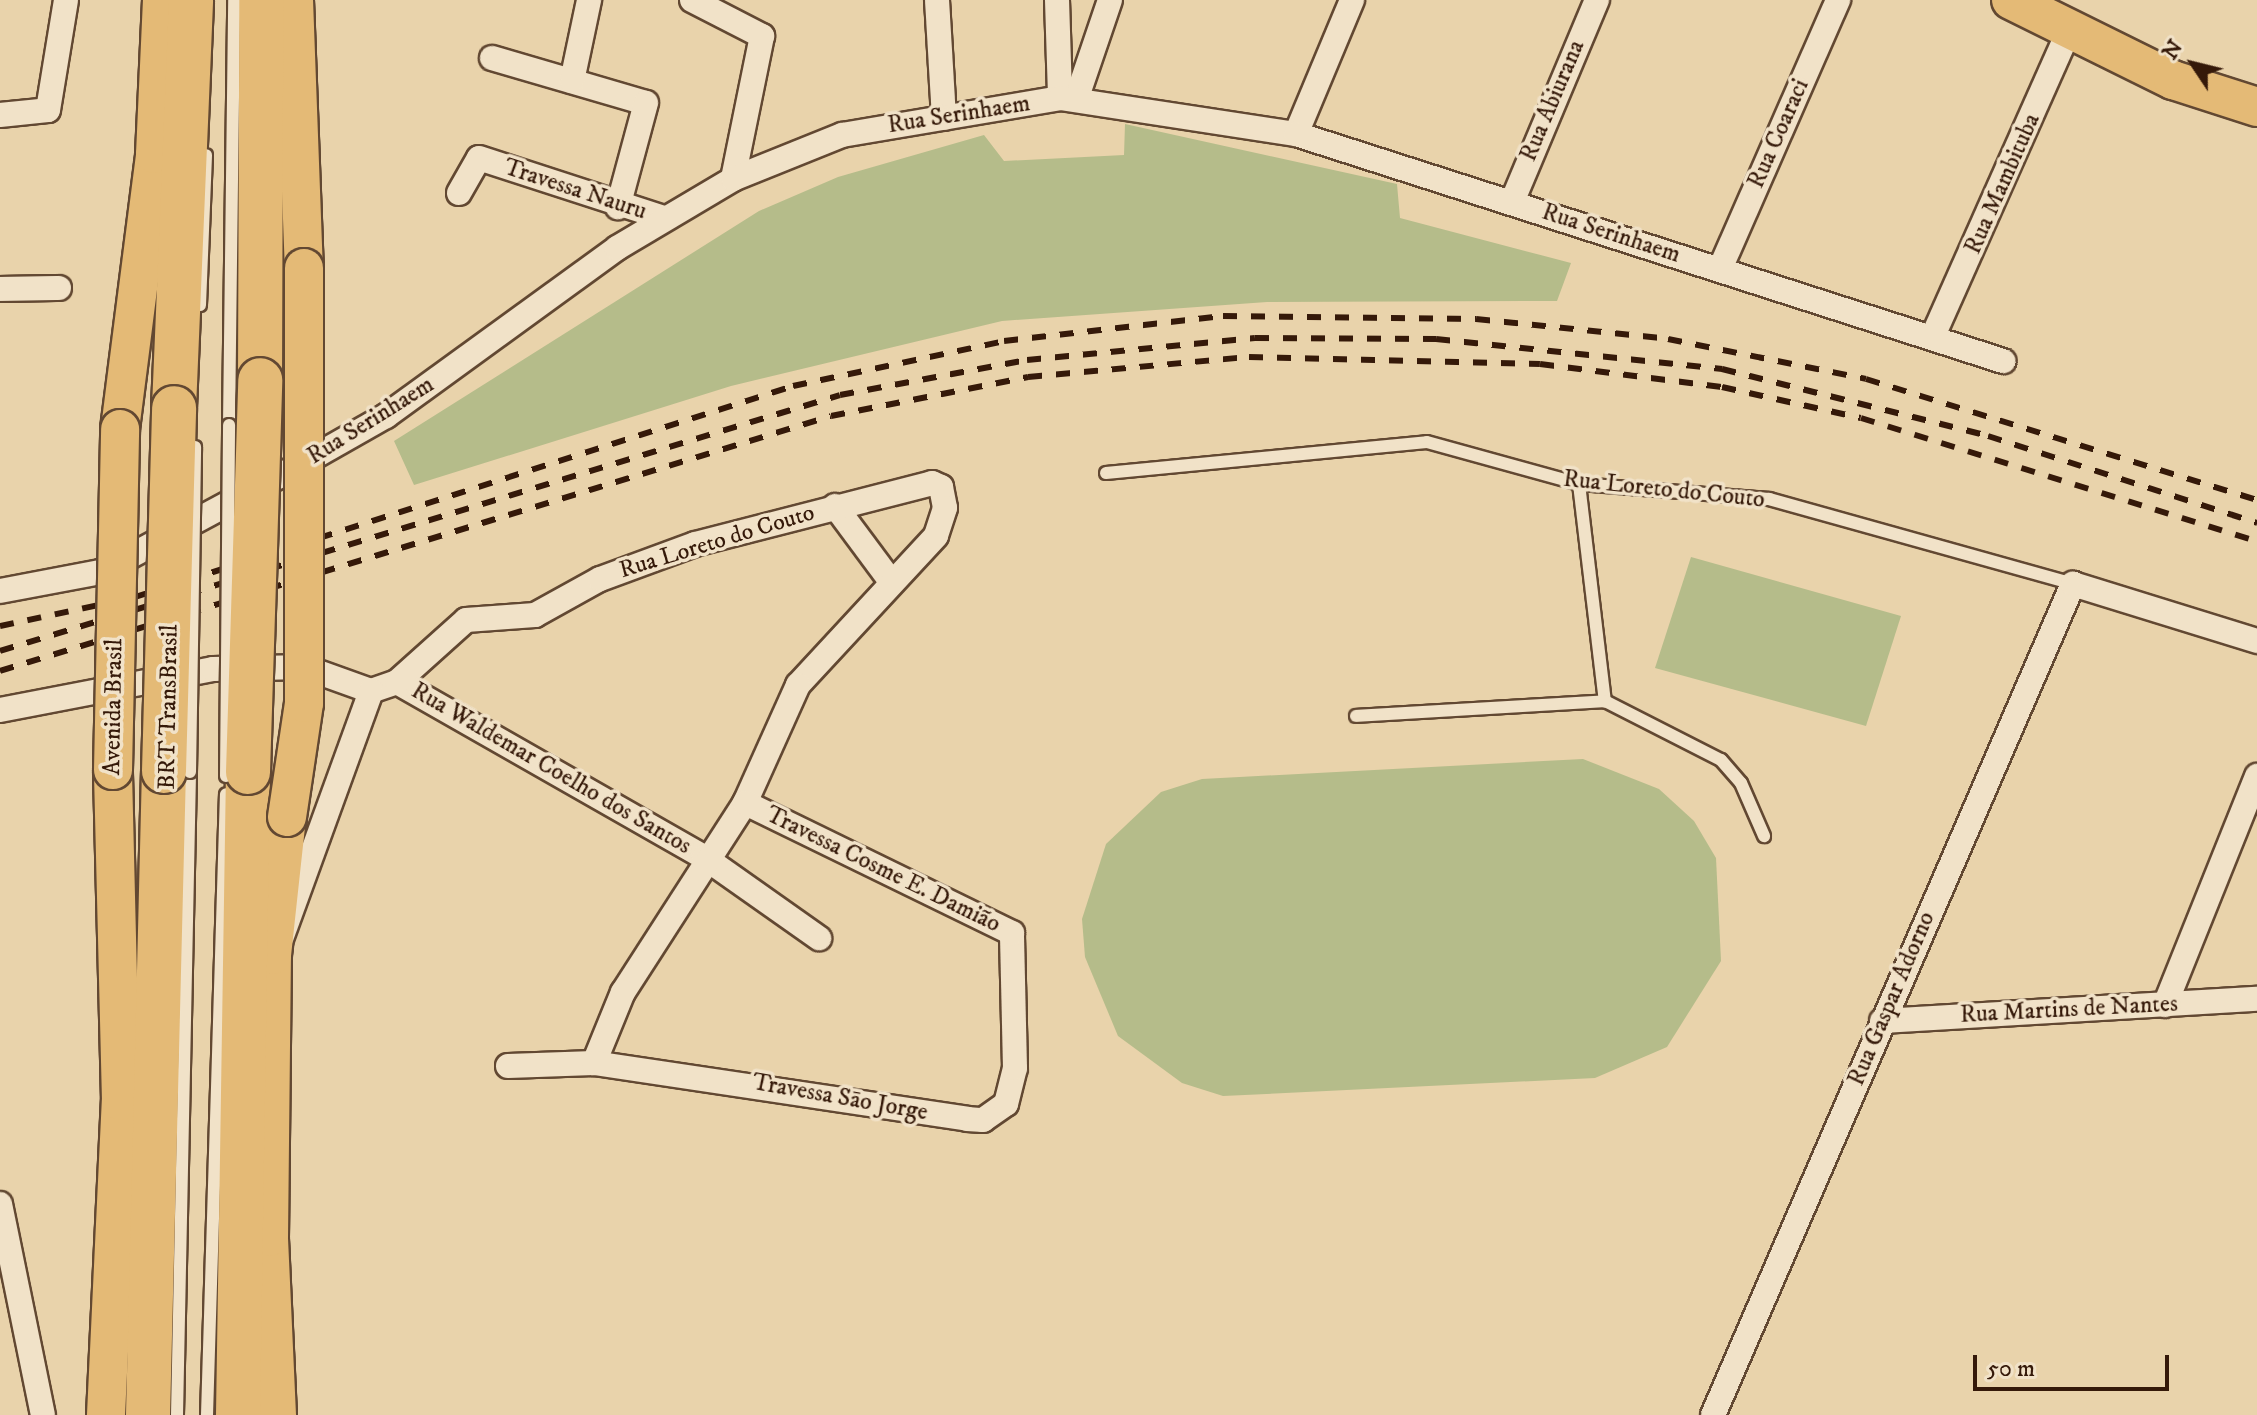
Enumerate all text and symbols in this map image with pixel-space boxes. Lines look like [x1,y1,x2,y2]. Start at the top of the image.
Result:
north arrow [2153,24,2233,104]
text: N [2157,35,2189,65]
street label: Rua Abiurana [1515,36,1591,166]
street label: Rua Coaraci [1742,75,1816,193]
street label: Rua Serinhaem [886,90,1032,140]
street label: Rua Mambituba [1959,109,2047,259]
street label: Travessa Nauru [500,153,650,227]
street label: Rua Serinhaem [1538,198,1684,270]
street label: Rua Serinhaem [302,371,440,471]
street label: Rua Loreto do Couto [1562,465,1766,515]
street label: Rua Loreto do Couto [616,499,818,585]
street label: BRT TransBrasil [153,624,185,790]
street label: Avenida Brasil [98,638,130,776]
street label: Rua Waldemar Coelho dos Santos [406,677,696,861]
street label: Travessa Cosme E. Damião [761,801,1005,939]
street label: Rua Gaspar Adorno [1842,908,1942,1090]
street label: Rua Martins de Nantes [1959,990,2179,1030]
street label: Travessa Sāo Jorge [750,1068,930,1128]
scale bar [1977,1339,2173,1389]
text: 50 m [1987,1354,2035,1384]

